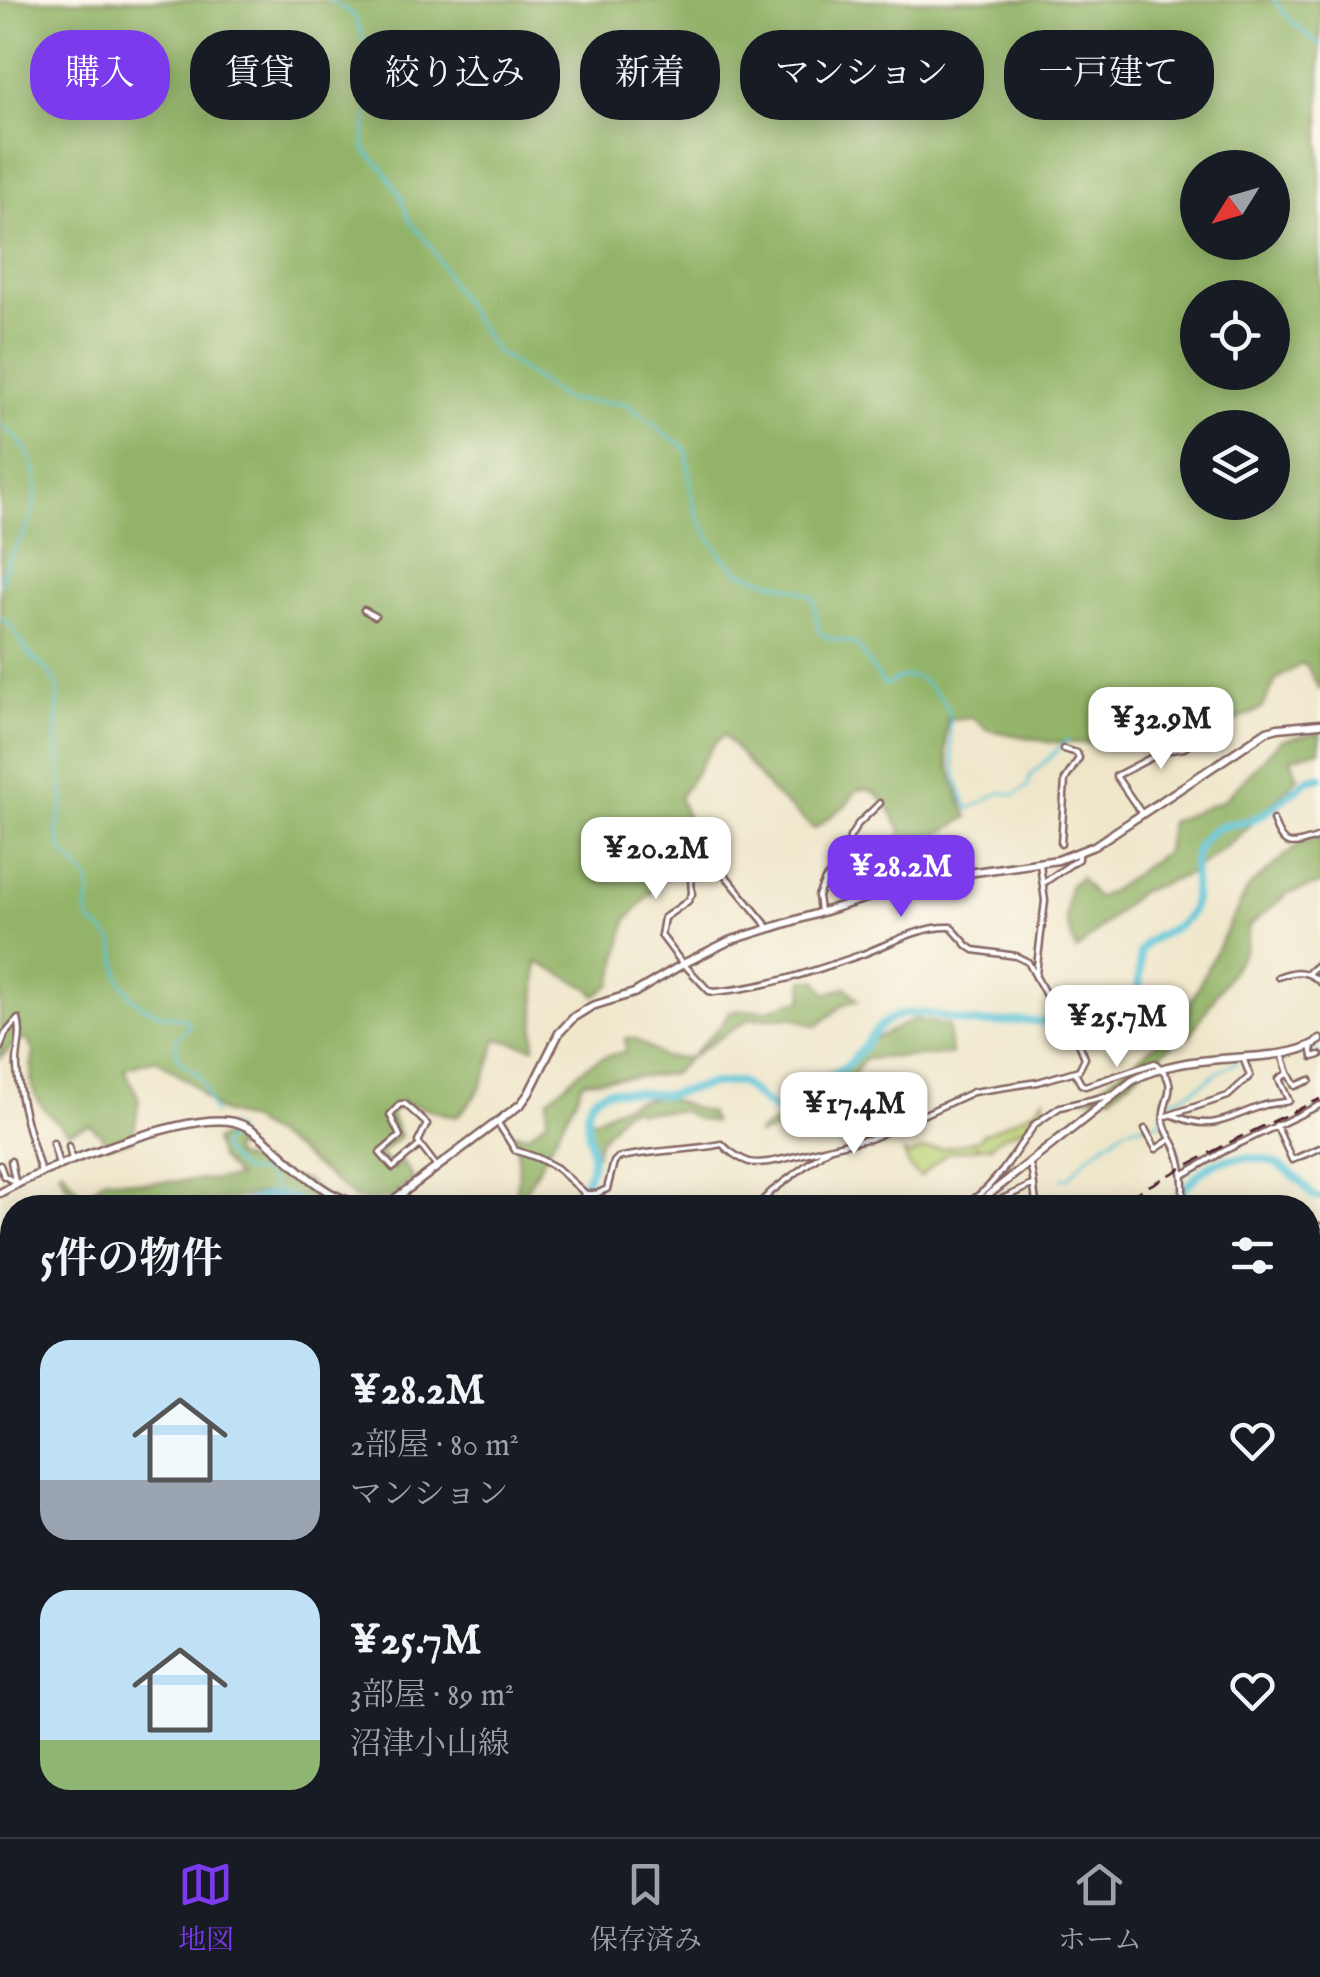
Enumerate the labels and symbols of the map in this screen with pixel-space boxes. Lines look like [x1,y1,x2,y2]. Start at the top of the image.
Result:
north arrow [1180,150,1290,260]
pin: ¥32.9M [1080,687,1242,772]
pin: ¥20.2M [575,817,737,902]
pin: ¥28.2M [820,835,982,920]
pin: ¥25.7M [1036,985,1198,1070]
pin: ¥17.4M [773,1072,935,1157]

